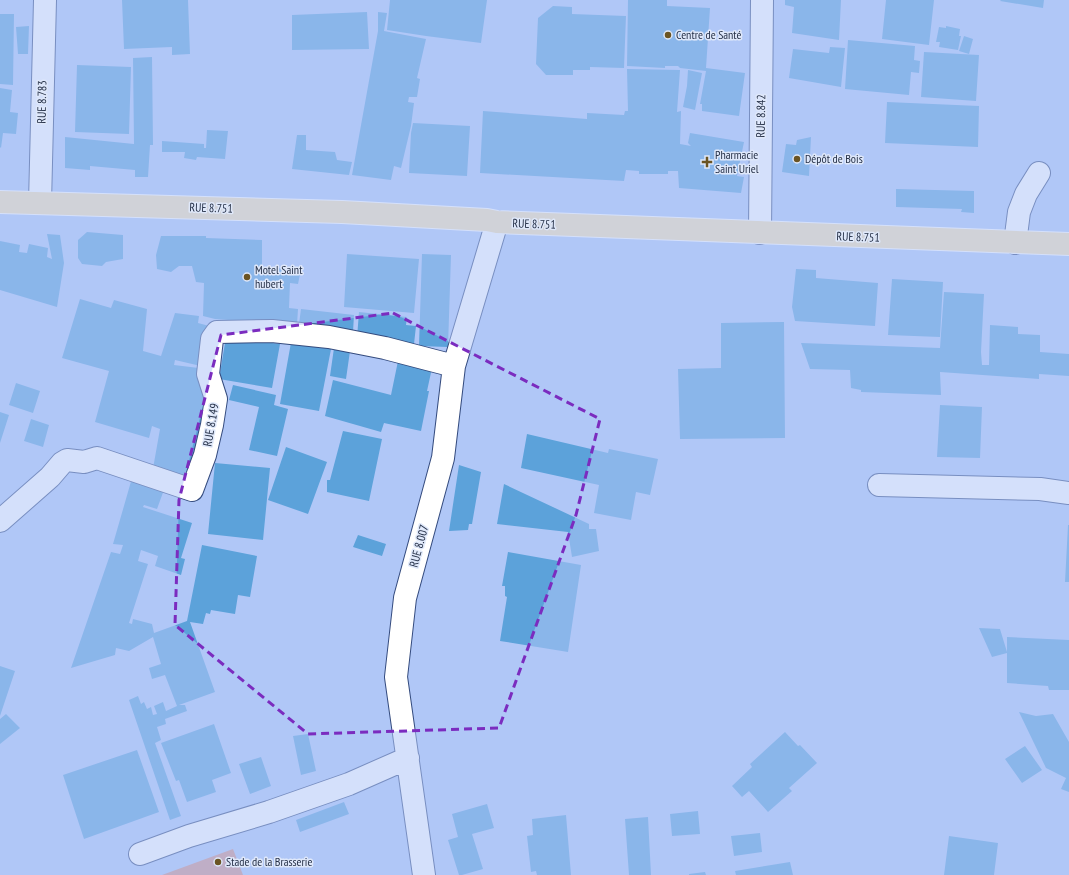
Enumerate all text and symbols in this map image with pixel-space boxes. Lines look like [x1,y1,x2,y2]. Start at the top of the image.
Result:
place label: Centre de Santé [676,27,742,42]
marker: Centre de Santé [663,30,673,40]
street label: RUE 8.783 [34,80,49,124]
street label: RUE 8.842 [753,94,768,138]
place label: Pharmacie Saint Uriel [715,147,759,176]
place label: Dépôt de Bois [805,151,863,166]
marker: Dépôt de Bois [792,154,802,164]
marker: Pharmacie Saint Uriel [702,157,712,167]
street label: RUE 8.751 [189,199,233,216]
street label: RUE 8.751 [512,215,556,232]
street label: RUE 8.751 [836,228,880,245]
place label: Motel Saint hubert [255,262,303,291]
marker: Motel Saint hubert [242,272,252,282]
street label: RUE 8.149 [199,402,222,448]
street label: RUE 8.007 [406,523,431,569]
place label: Stade de la Brasserie [226,854,312,869]
marker: Stade de la Brasserie [213,857,223,867]

